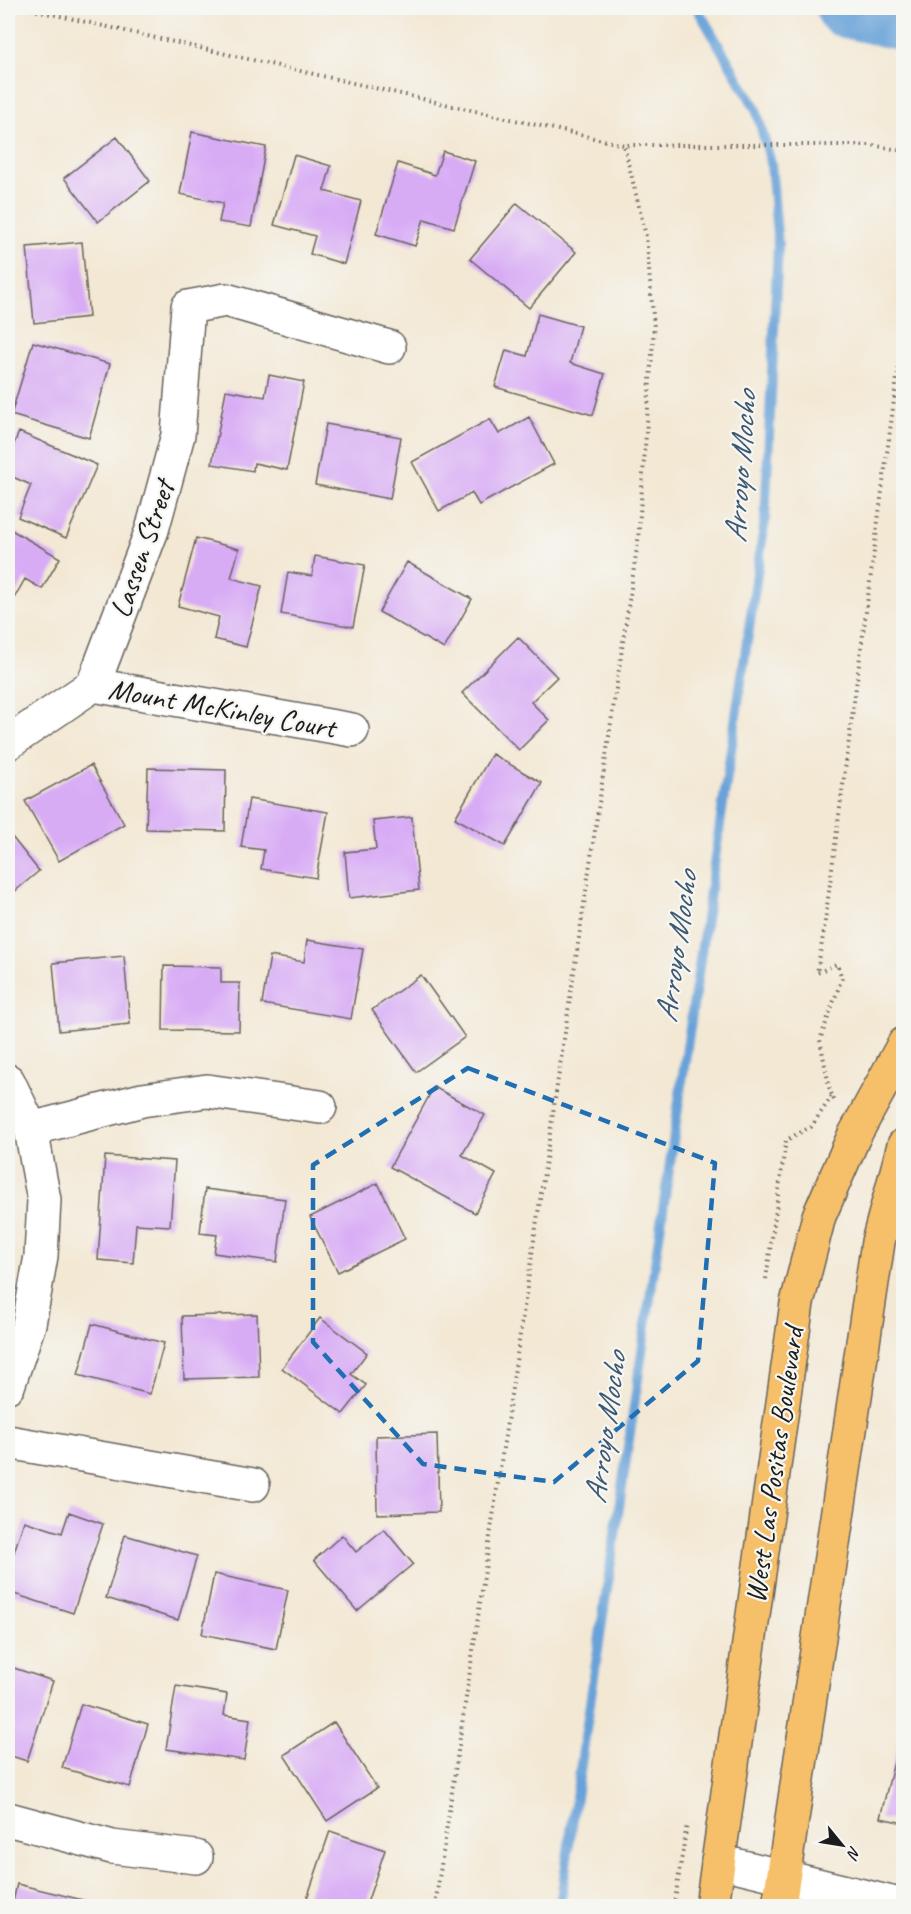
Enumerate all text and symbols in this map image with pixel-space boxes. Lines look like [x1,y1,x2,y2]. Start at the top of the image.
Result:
water label: Arroyo Mocho [714,385,766,544]
street label: Lassen Street [101,472,184,622]
street label: Mount McKinley Court [106,669,341,747]
water label: Arroyo Mocho [645,864,708,1025]
street label: West Las Positas Boulevard [736,1321,813,1605]
water label: Arroyo Mocho [574,1345,637,1506]
north arrow [812,1815,872,1875]
text: N [841,1843,865,1864]

